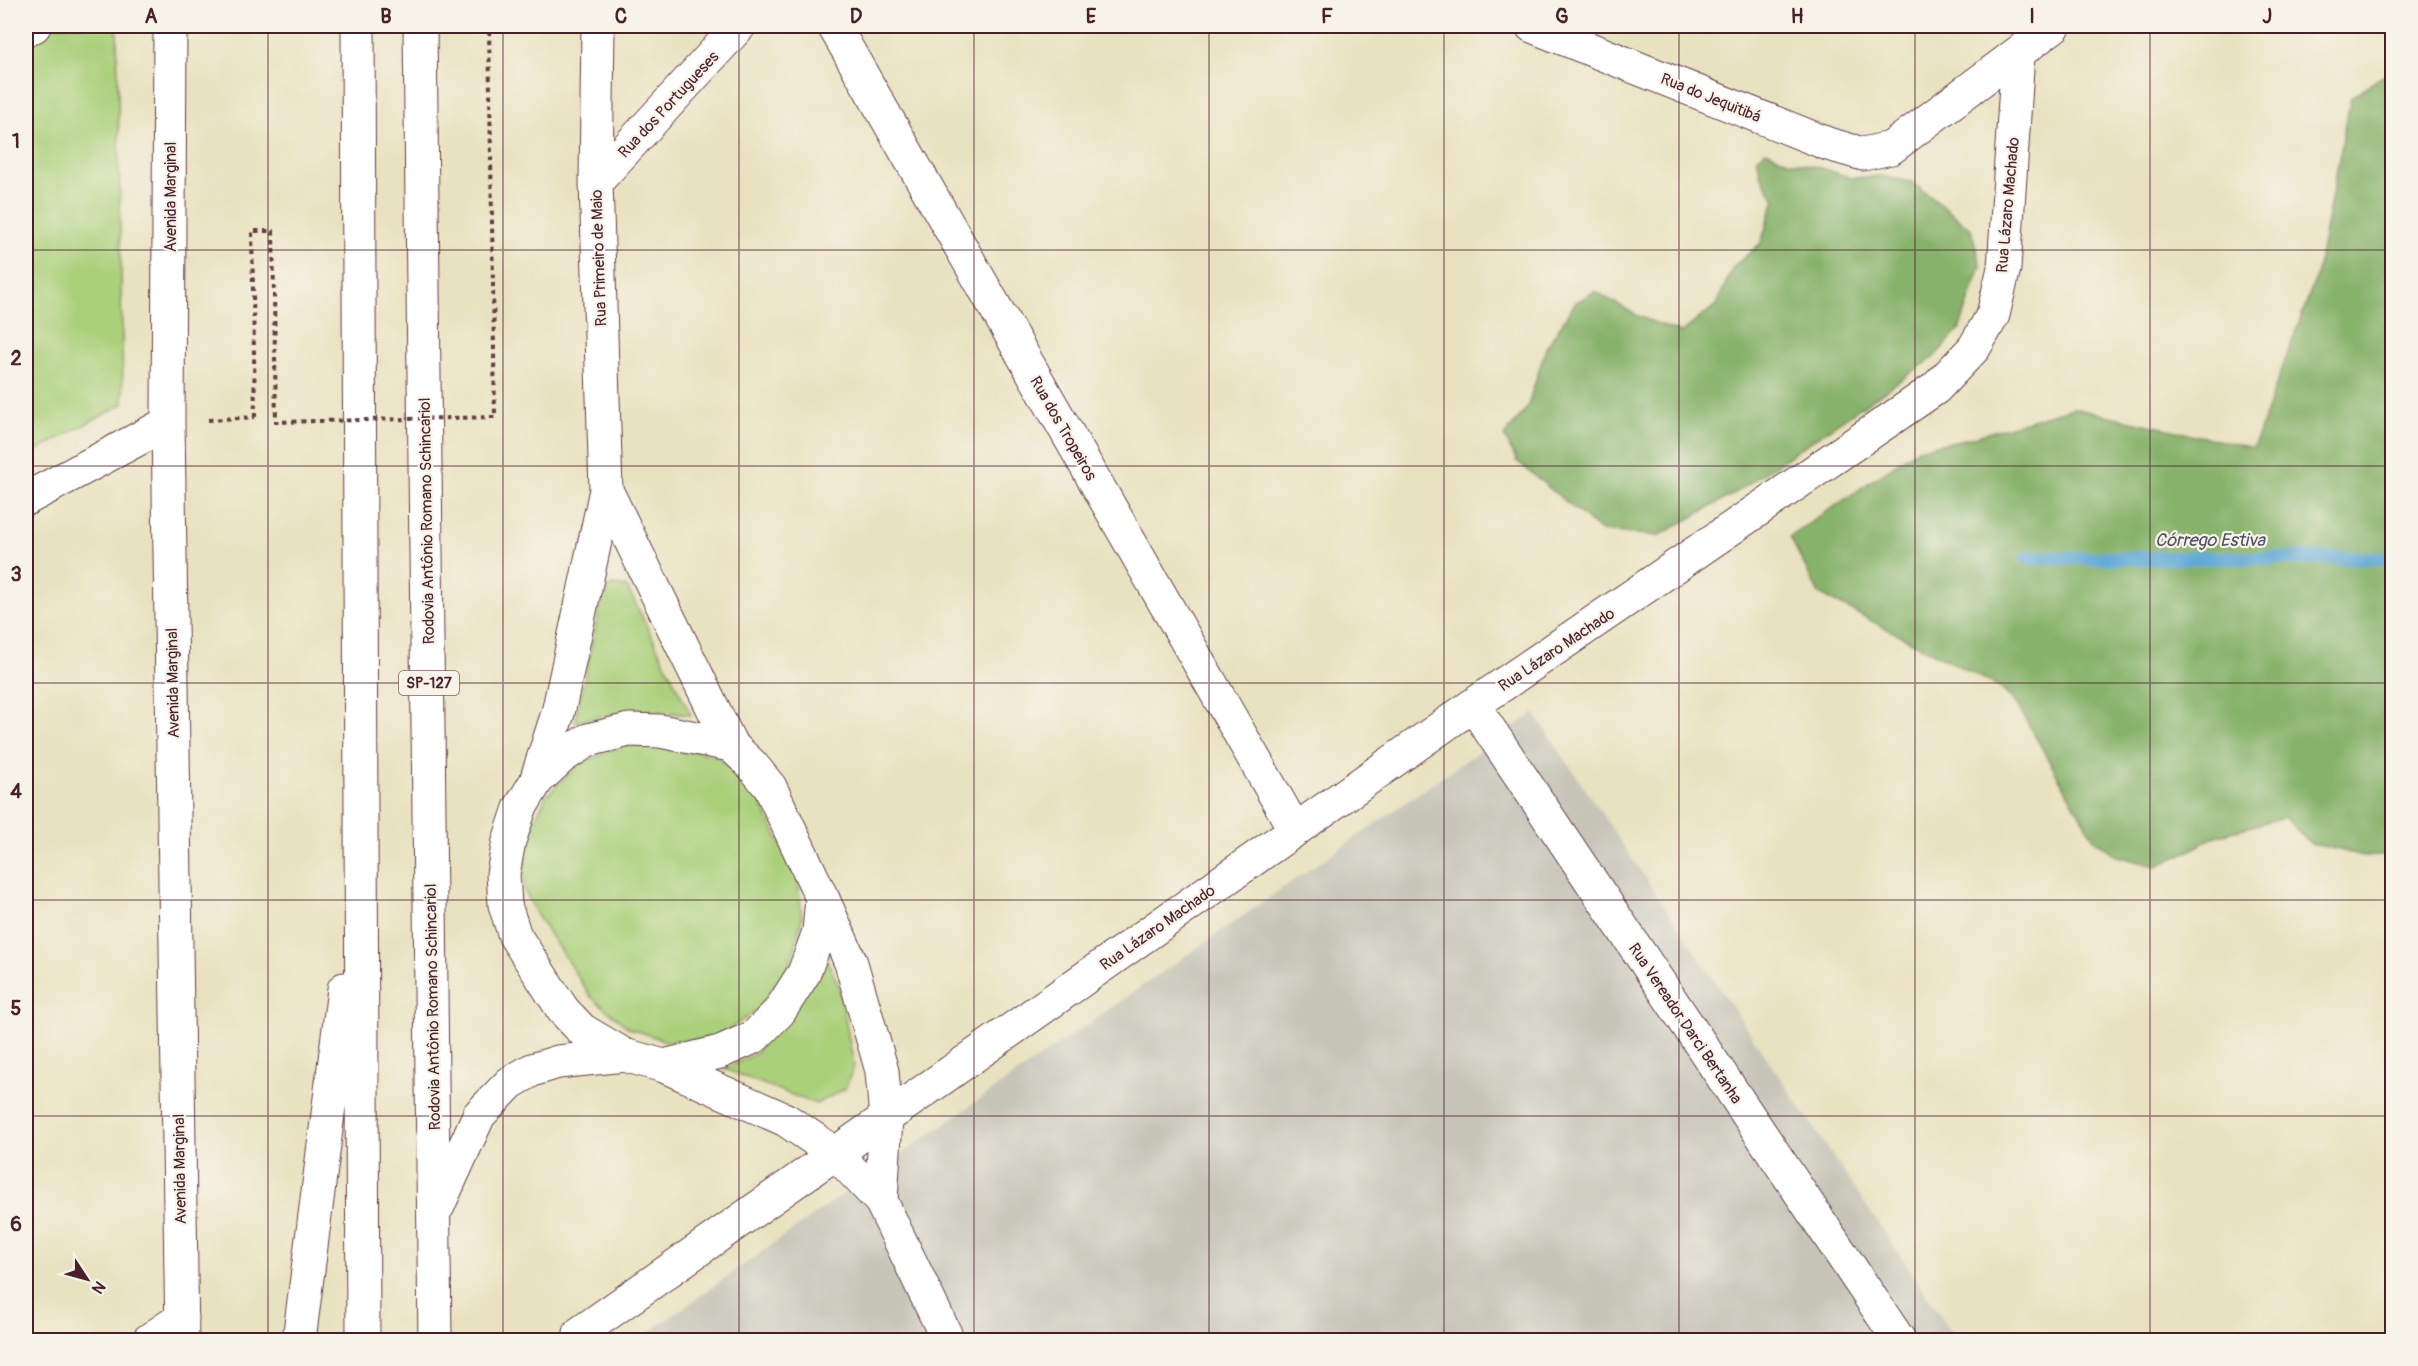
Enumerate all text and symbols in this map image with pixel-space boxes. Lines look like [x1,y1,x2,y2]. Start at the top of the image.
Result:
text: A [145,4,158,29]
text: B [380,4,392,29]
text: C [615,4,627,29]
text: D [850,4,863,29]
text: E [1086,4,1097,29]
text: F [1321,4,1333,29]
text: G [1555,4,1569,29]
text: H [1791,4,1804,29]
text: I [2029,4,2035,29]
text: J [2262,4,2272,29]
street label: Rua dos Portugueses [614,47,723,162]
street label: Rua do Jequitibá [1658,69,1764,127]
text: 1 [12,129,20,154]
street label: Rua Lázaro Machado [1992,136,2024,274]
street label: Avenida Marginal [161,142,181,252]
street label: Rua Primeiro de Maio [587,189,611,327]
text: 2 [10,346,22,371]
street label: Rua dos Tropeiros [1025,373,1101,484]
street label: Rodovia Antônio Romano Schincariol [415,397,439,645]
water label: Córrego Estiva [2155,529,2267,552]
text: 3 [10,562,22,587]
street label: Rua Lázaro Machado [1495,603,1619,696]
street label: Avenida Marginal [162,628,184,738]
road number: SP-127 [399,671,459,695]
text: 4 [10,779,22,804]
street label: Rua Lázaro Machado [1096,880,1219,975]
street label: Rodovia Antônio Romano Schincariol [421,883,445,1131]
street label: Rua Vereador Darci Bertanha [1624,939,1746,1108]
text: 5 [11,996,22,1021]
street label: Avenida Marginal [169,1114,191,1224]
text: 6 [10,1212,22,1237]
north arrow [57,1249,117,1309]
text: N [87,1277,110,1298]

